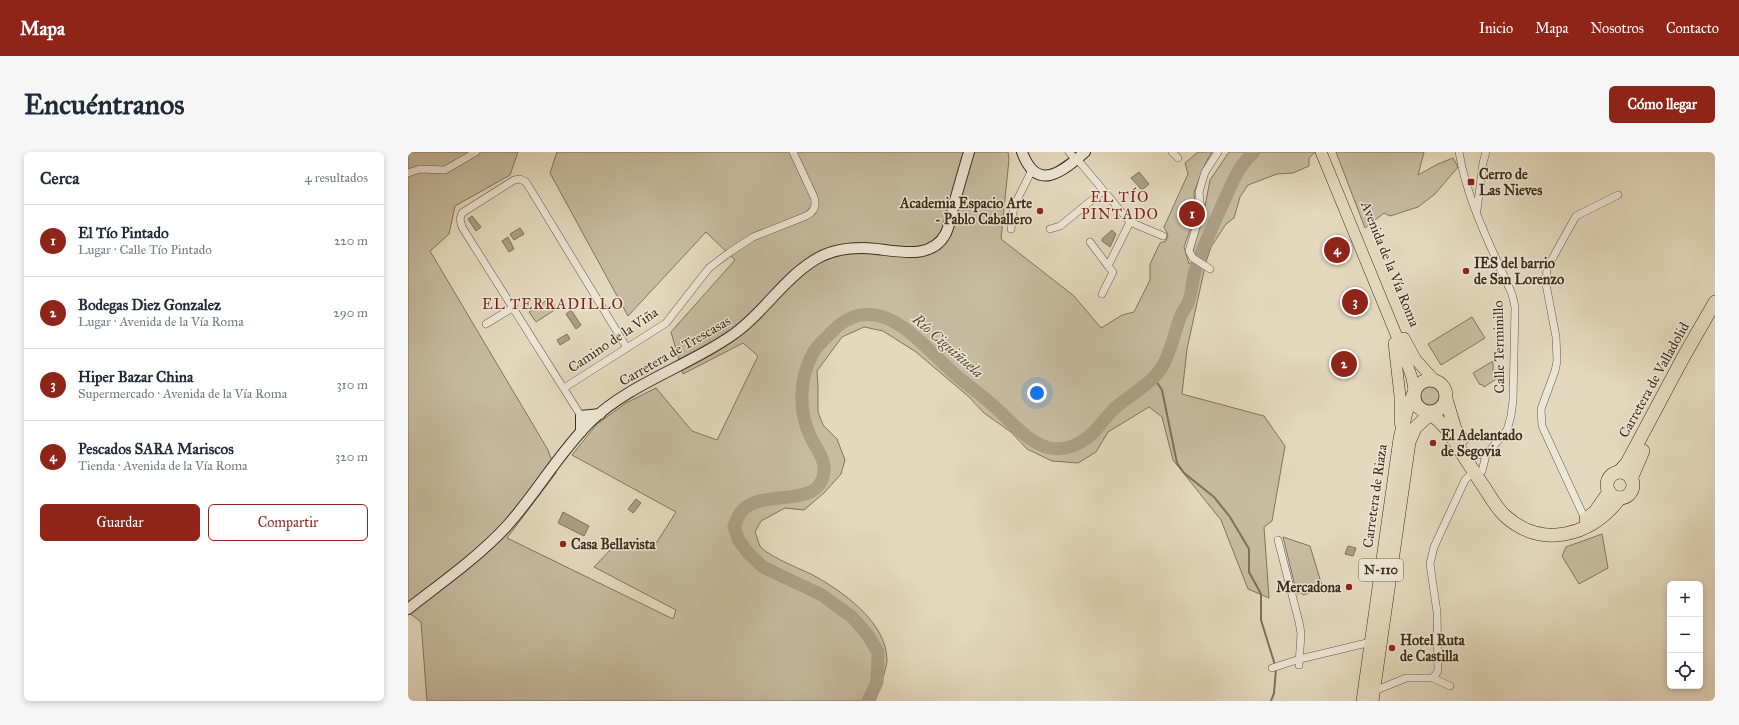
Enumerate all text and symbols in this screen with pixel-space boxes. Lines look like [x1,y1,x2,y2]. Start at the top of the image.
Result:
text: Mapa [20,17,65,40]
text: Inicio [1479,20,1513,37]
text: Mapa [1535,20,1568,37]
text: Nosotros [1590,20,1644,37]
text: Contacto [1666,20,1719,37]
button: Cómo llegar [1609,86,1715,123]
text: Encuéntranos [24,87,185,122]
place label: Cerro de Las Nieves [1479,166,1542,199]
text: Cerca [40,168,79,189]
text: 4 resultados [305,170,368,186]
marker: Cerro de Las Nieves [1466,177,1476,187]
district label: EL TÍO PINTADO [1081,187,1159,223]
place label: Academia Espacio Arte - Pablo Caballero [899,195,1032,228]
street label: Avenida de la Vía Roma [1357,198,1423,329]
pin: 1 [1179,199,1205,229]
marker: Academia Espacio Arte - Pablo Caballero [1035,206,1045,216]
text: El Tío Pintado [78,224,169,242]
text: 1 [50,233,56,249]
text: 220 m [334,233,368,249]
pin: 4 [1324,235,1350,265]
text: Lugar · Calle Tío Pintado [78,242,212,258]
place label: IES del barrio de San Lorenzo [1474,255,1564,288]
marker: IES del barrio de San Lorenzo [1461,266,1471,276]
pin: 3 [1342,287,1368,317]
district label: EL TERRADILLO [482,295,624,313]
text: Bodegas Diez Gonzalez [78,296,221,314]
street label: Calle Terminillo [1490,300,1508,394]
street label: Camino de la Viña [565,304,661,376]
text: 2 [50,305,56,321]
text: 290 m [333,305,368,321]
water label: Río Ciguiñuela [908,310,987,382]
street label: Carretera de Trescasas [616,312,734,390]
text: Lugar · Avenida de la Vía Roma [78,314,244,330]
street label: Carretera de Valladolid [1615,319,1693,441]
pin: 2 [1331,349,1357,379]
text: Hiper Bazar China [78,368,193,386]
text: 3 [50,377,56,393]
text: 310 m [336,377,368,393]
your location [1027,383,1047,403]
text: Supermercado · Avenida de la Vía Roma [78,386,287,402]
place label: El Adelantado de Segovia [1441,427,1522,461]
marker: El Adelantado de Segovia [1428,438,1438,448]
text: Pescados SARA Mariscos [78,440,234,458]
street label: Carretera de Riaza [1359,443,1391,549]
text: 4 [49,449,57,465]
text: 320 m [335,449,368,465]
text: Tienda · Avenida de la Vía Roma [78,458,248,474]
button: Guardar [40,504,200,541]
button: Compartir [208,504,368,541]
place label: Casa Bellavista [571,536,657,553]
marker: Casa Bellavista [558,539,568,549]
road number: N-110 [1359,559,1403,581]
place label: Mercadona [1276,579,1342,596]
map controls [1667,581,1703,689]
button: + [1667,581,1703,617]
marker: Mercadona [1344,582,1354,592]
button: − [1667,617,1703,653]
place label: Hotel Ruta de Castilla [1400,632,1466,665]
marker: Hotel Ruta de Castilla [1387,643,1397,653]
button: locate [1667,653,1703,689]

